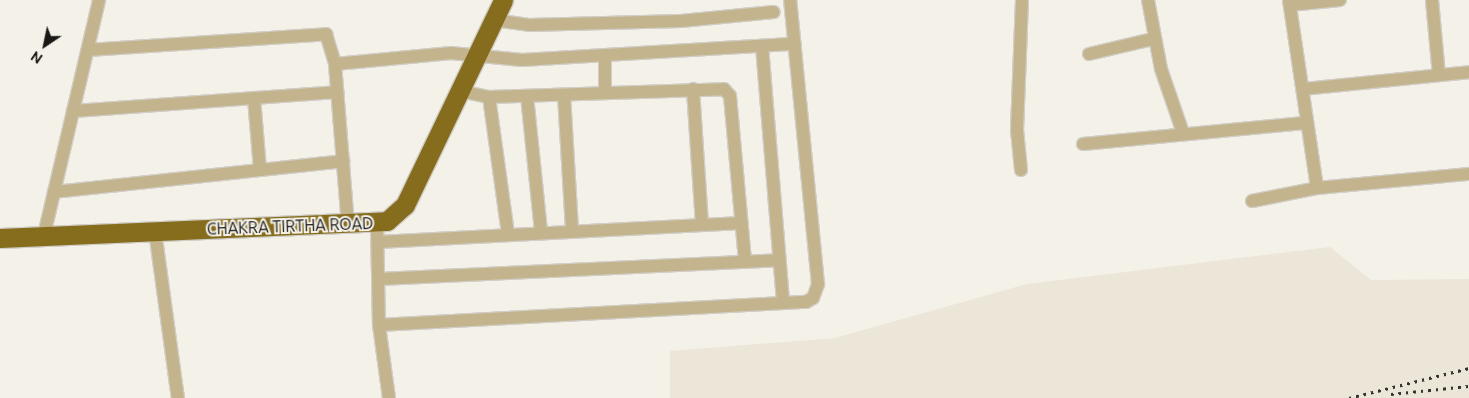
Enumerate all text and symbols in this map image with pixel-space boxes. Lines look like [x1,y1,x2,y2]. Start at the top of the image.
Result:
north arrow [20,20,70,70]
text: N [28,48,45,67]
street label: CHAKRA TIRTHA ROAD [206,213,374,239]

